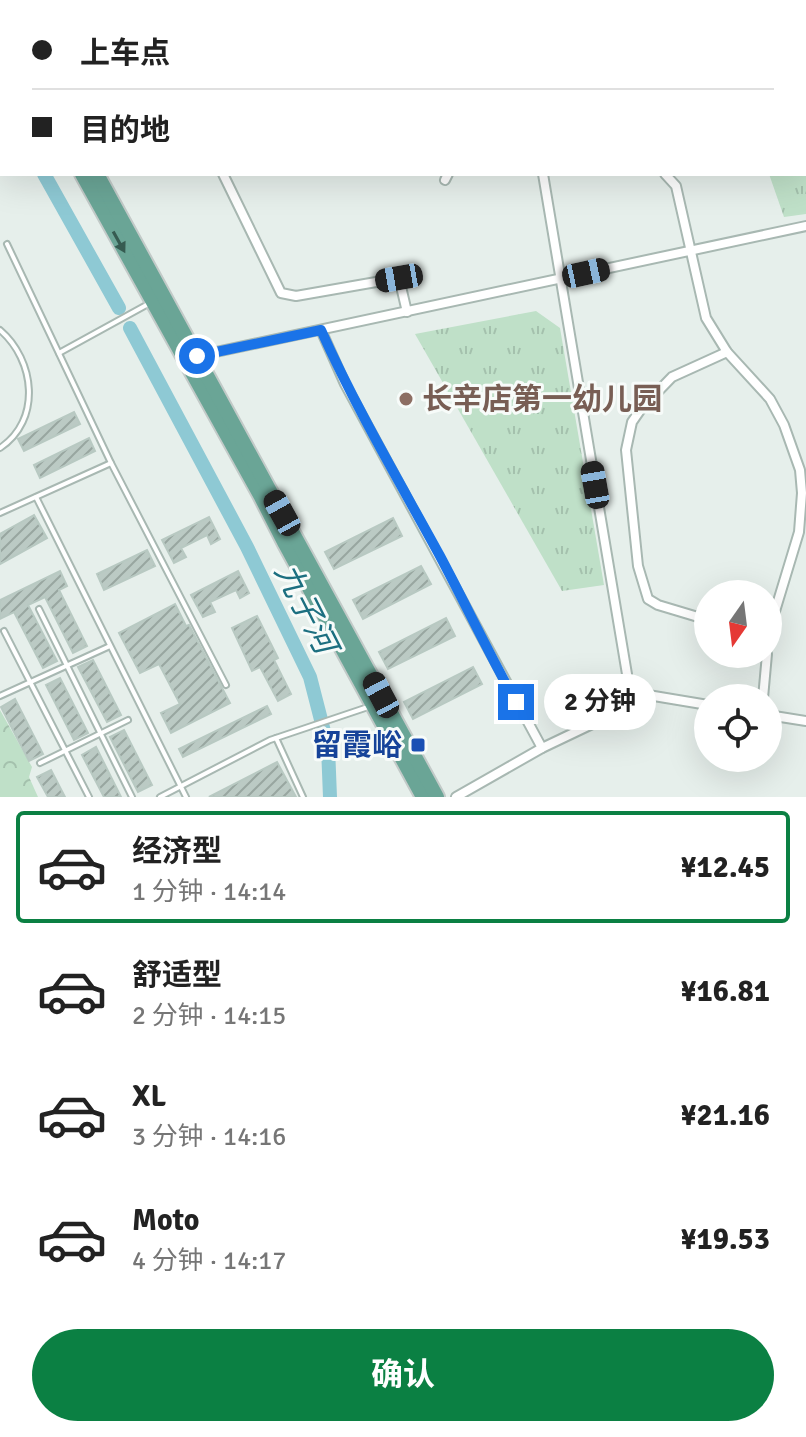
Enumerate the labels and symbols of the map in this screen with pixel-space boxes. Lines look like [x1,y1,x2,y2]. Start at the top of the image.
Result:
one-way arrow [113,231,126,254]
car [560,256,612,290]
car [373,262,425,294]
route start [179,338,215,374]
place label: 长辛店第一幼儿园 [422,381,662,418]
marker: 长辛店第一幼儿园 [397,390,415,408]
car [579,459,611,511]
car [260,486,304,540]
water label: 九子河 [266,557,347,665]
north arrow [694,580,782,668]
car [359,668,403,722]
callout: 2 分钟 [544,674,656,730]
route end [498,684,534,720]
place label: 留霞峪 [312,727,402,764]
marker: 留霞峪 [409,736,427,754]

